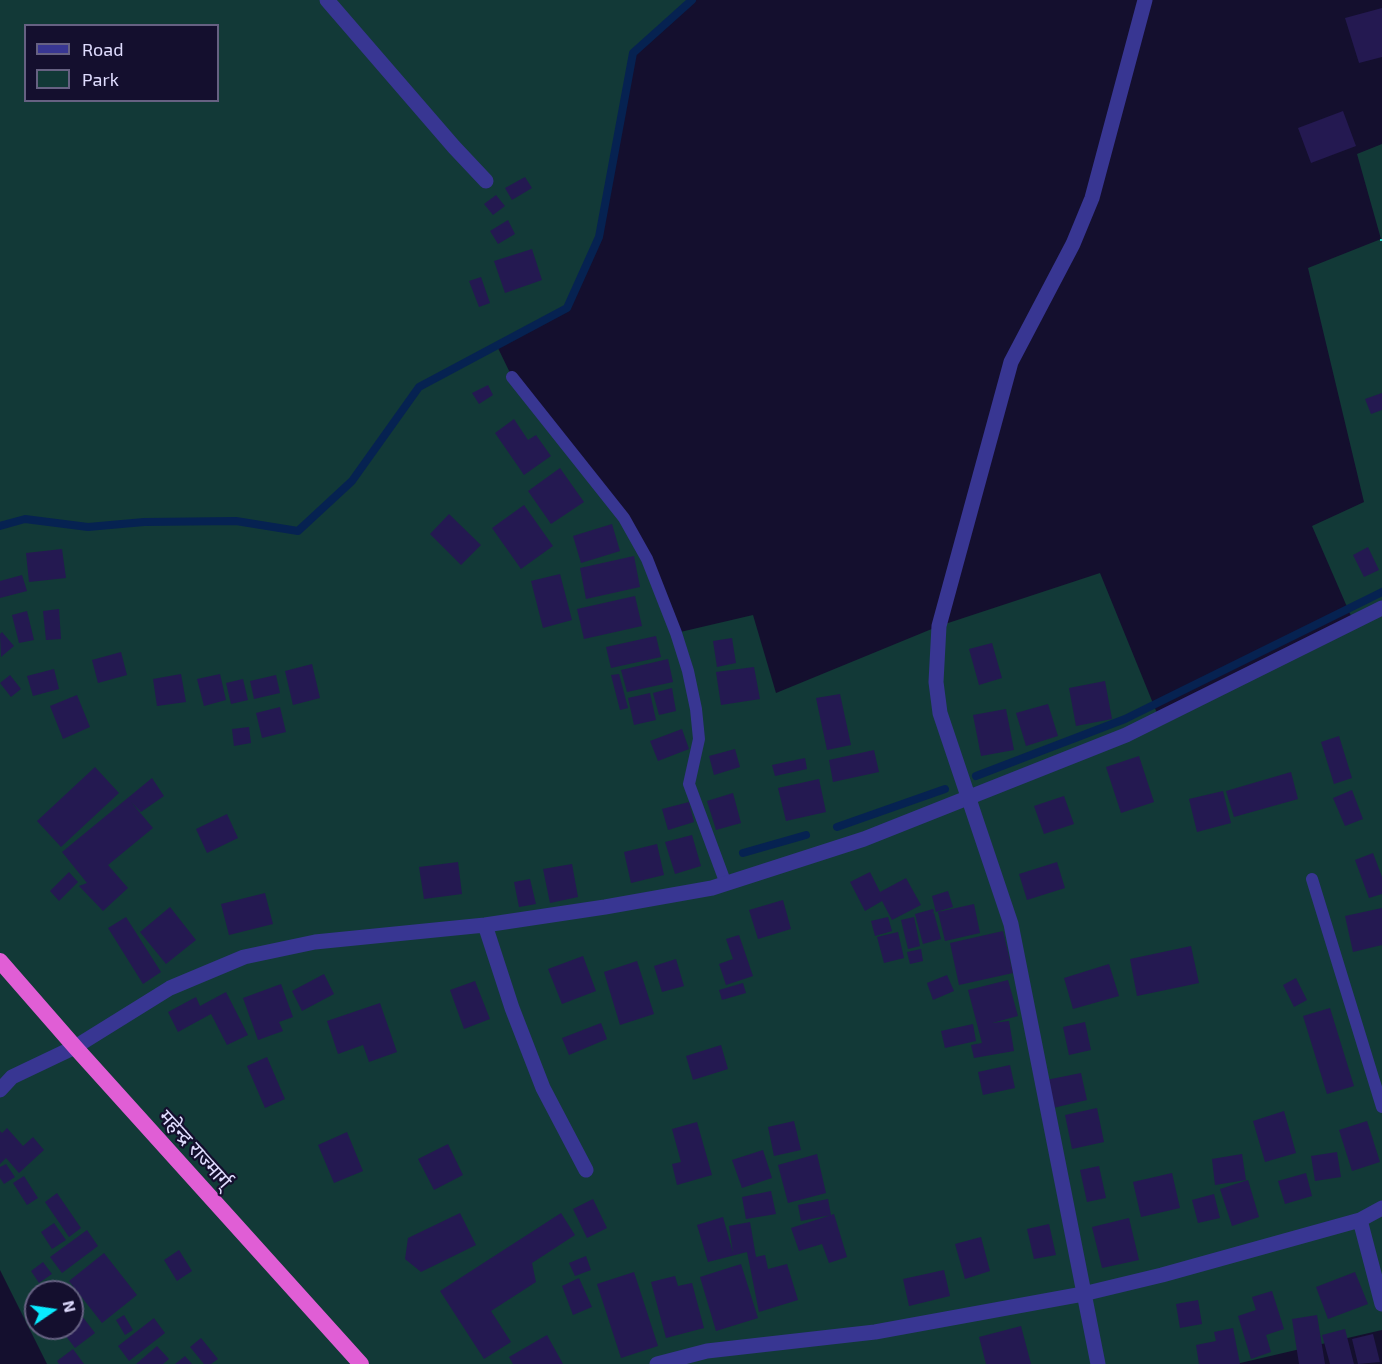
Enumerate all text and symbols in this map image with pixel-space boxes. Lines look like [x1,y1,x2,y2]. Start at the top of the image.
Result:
legend [24,24,219,102]
text: Road [82,38,123,60]
text: Park [82,68,119,90]
street label: महेन्द्र राज्मार्ग् [154,1105,236,1193]
north arrow [24,1280,84,1340]
text: N [60,1299,81,1314]

